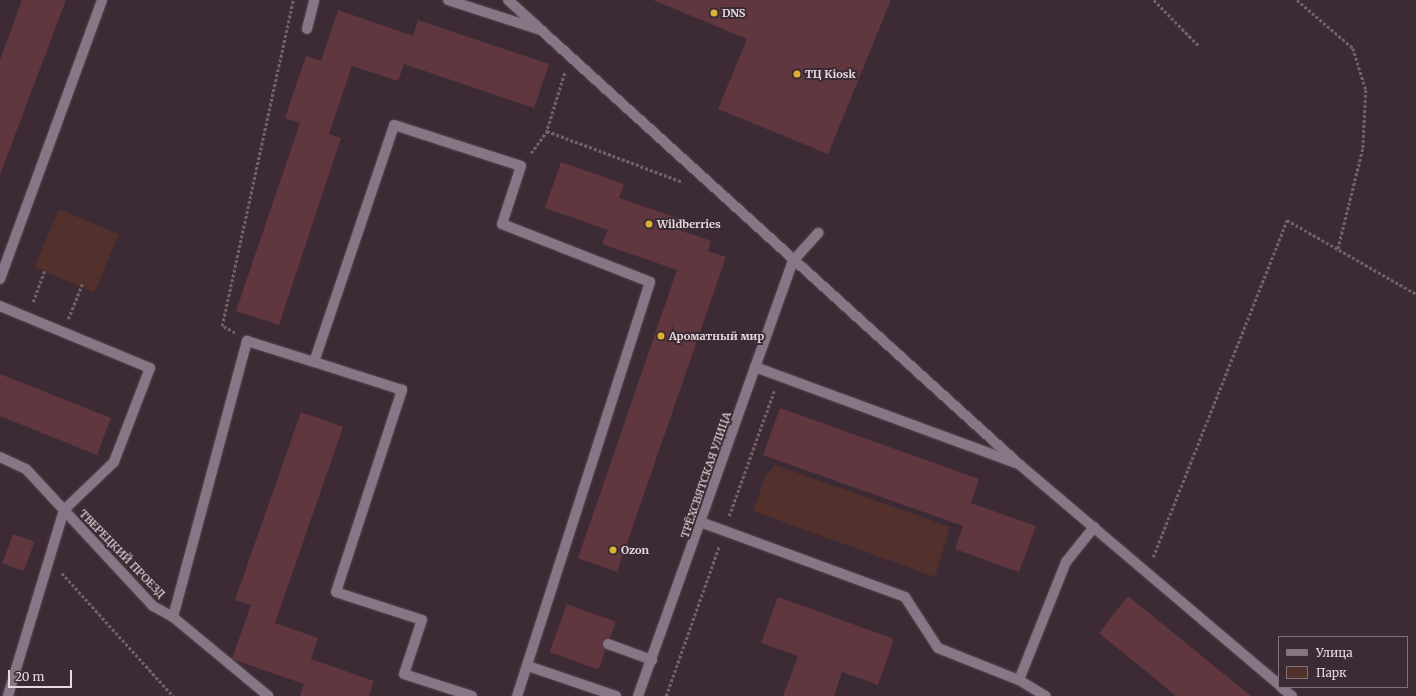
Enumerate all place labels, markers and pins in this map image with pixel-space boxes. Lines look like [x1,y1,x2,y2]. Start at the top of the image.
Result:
place label: DNS [722,6,745,20]
marker: DNS [709,8,719,18]
place label: ТЦ Kiosk [805,67,856,81]
marker: ТЦ Kiosk [792,69,802,79]
place label: Wildberries [657,217,721,231]
marker: Wildberries [644,219,654,229]
place label: Ароматный мир [669,329,764,343]
marker: Ароматный мир [656,331,666,341]
place label: Ozon [621,543,649,557]
marker: Ozon [608,545,618,555]

